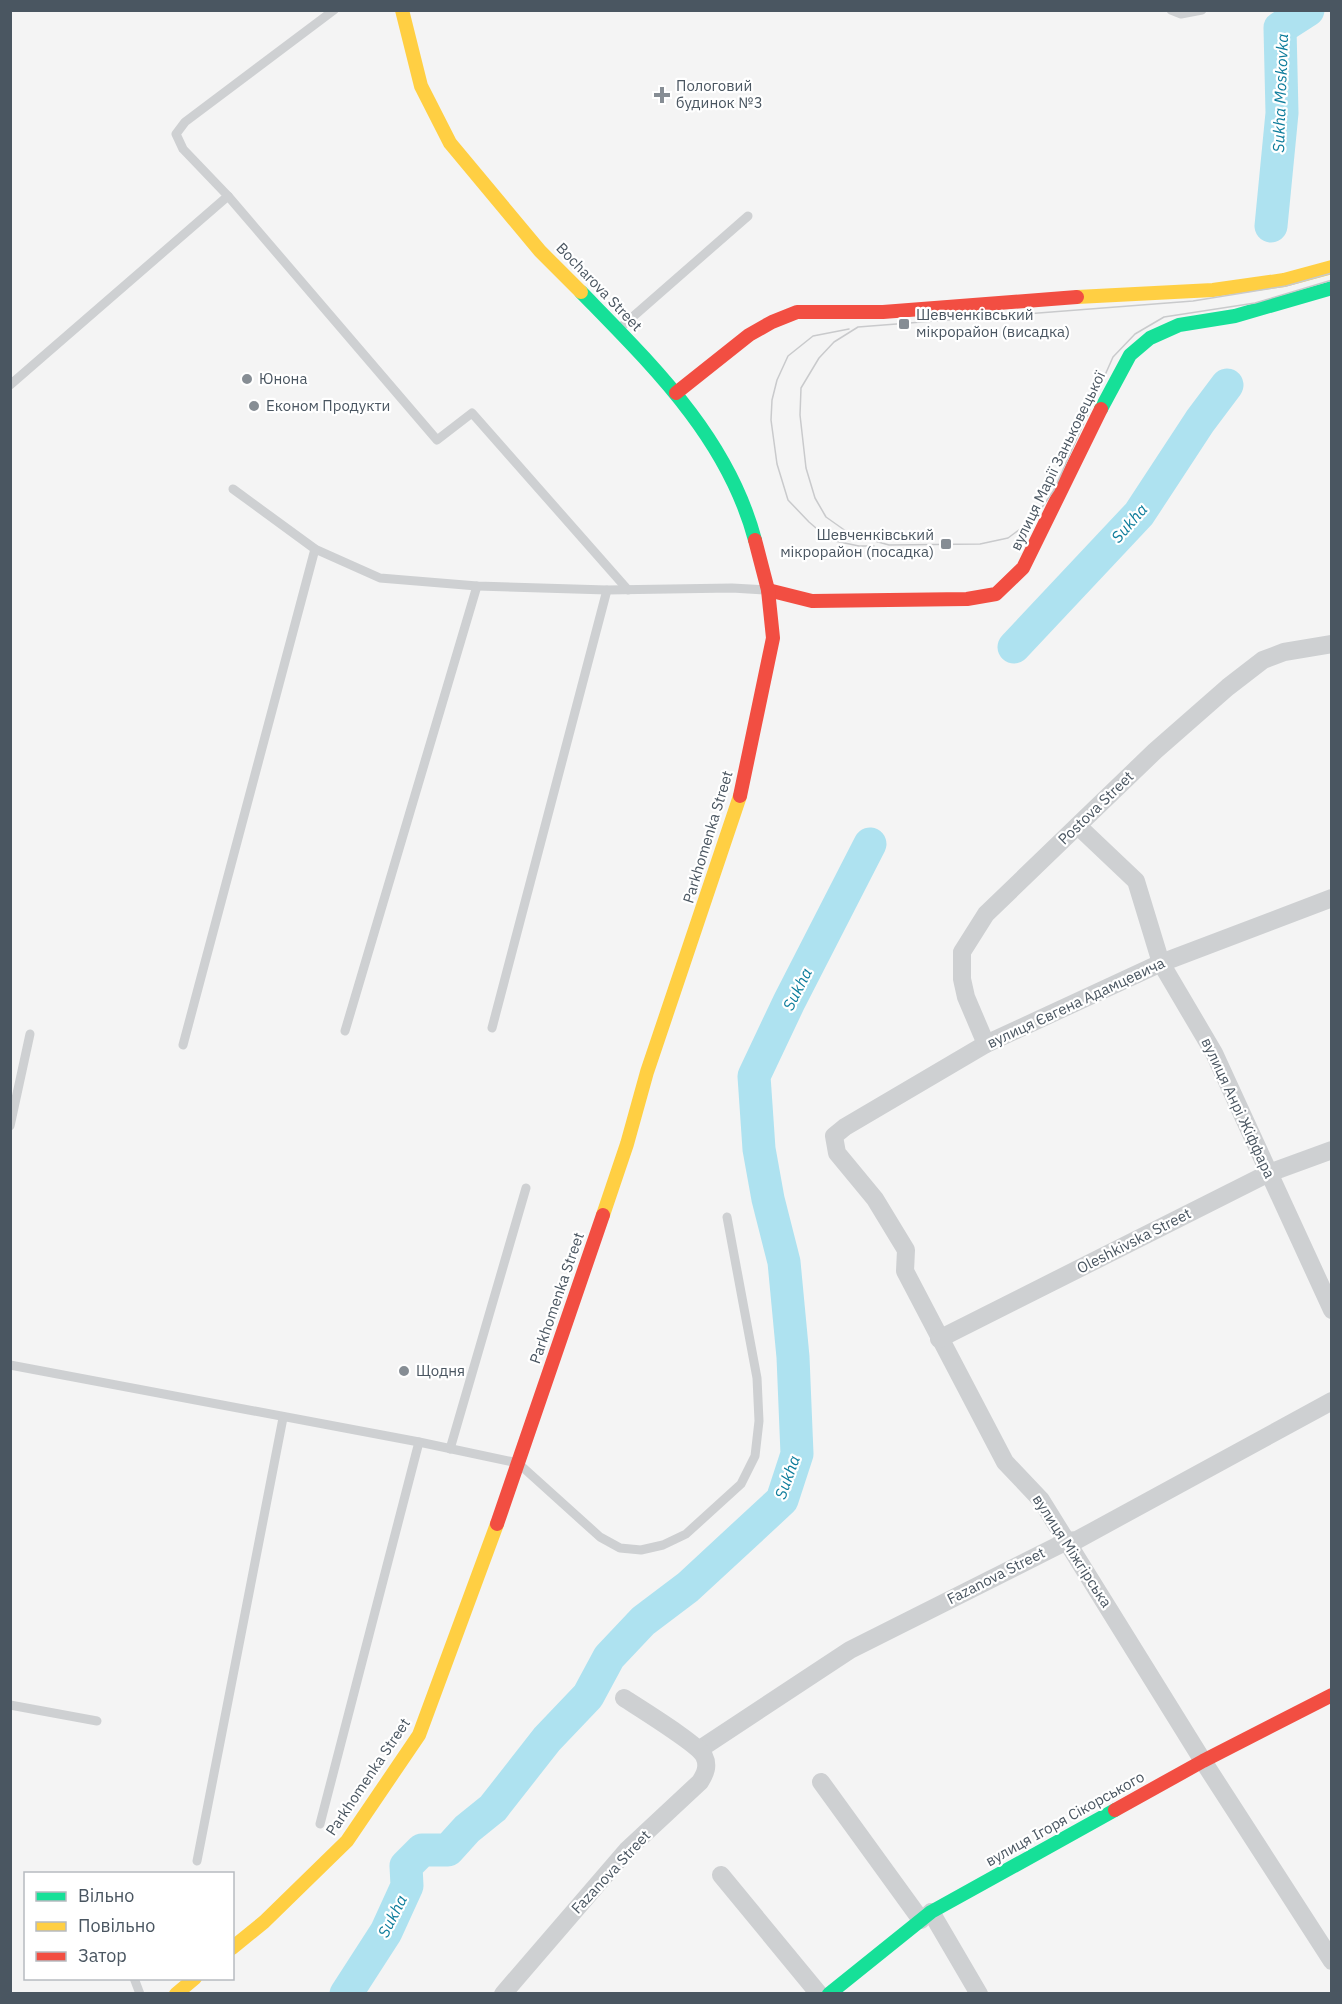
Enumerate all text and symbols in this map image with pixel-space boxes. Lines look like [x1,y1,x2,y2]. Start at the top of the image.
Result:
water label: Sukha Moskovka [1268,33,1292,153]
place label: Пологовий будинок №3 [676,76,763,112]
marker: Пологовий будинок №3 [653,86,671,104]
street label: Bocharova Street [552,238,646,335]
place label: Шевченківський мікрорайон (висадка) [916,305,1070,341]
marker: Шевченківський мікрорайон (висадка) [897,317,911,331]
street label: вулиця Марії Заньковецької [1006,368,1109,554]
place label: Юнона [259,369,307,388]
marker: Юнона [240,372,254,386]
place label: Економ Продукти [266,396,390,415]
marker: Економ Продукти [247,399,261,413]
water label: Sukha [1107,499,1151,547]
place label: Шевченківський мікрорайон (посадка) [780,525,934,561]
marker: Шевченківський мікрорайон (посадка) [939,537,953,551]
street label: Postova Street [1054,767,1137,848]
street label: Parkhomenka Street [678,768,737,905]
street label: вулиця Євгена Адамцевича [984,953,1168,1052]
water label: Sukha [778,964,816,1014]
street label: вулиця Анрі Жіффара [1197,1034,1279,1181]
street label: Oleshkivska Street [1073,1204,1194,1278]
street label: Parkhomenka Street [525,1230,588,1366]
place label: Щодня [416,1361,465,1380]
marker: Щодня [397,1364,411,1378]
water label: Sukha [770,1452,804,1502]
street label: вулиця Міжгірська [1029,1491,1116,1611]
street label: Fazanova Street [944,1543,1048,1608]
street label: Parkhomenka Street [321,1714,414,1839]
street label: вулиця Ігоря Сікорського [982,1767,1148,1870]
street label: Fazanova Street [567,1826,654,1917]
legend [24,1872,234,1980]
text: Вільно [78,1884,134,1907]
water label: Sukha [373,1891,411,1941]
text: Повільно [78,1914,155,1937]
text: Затор [78,1944,127,1967]

